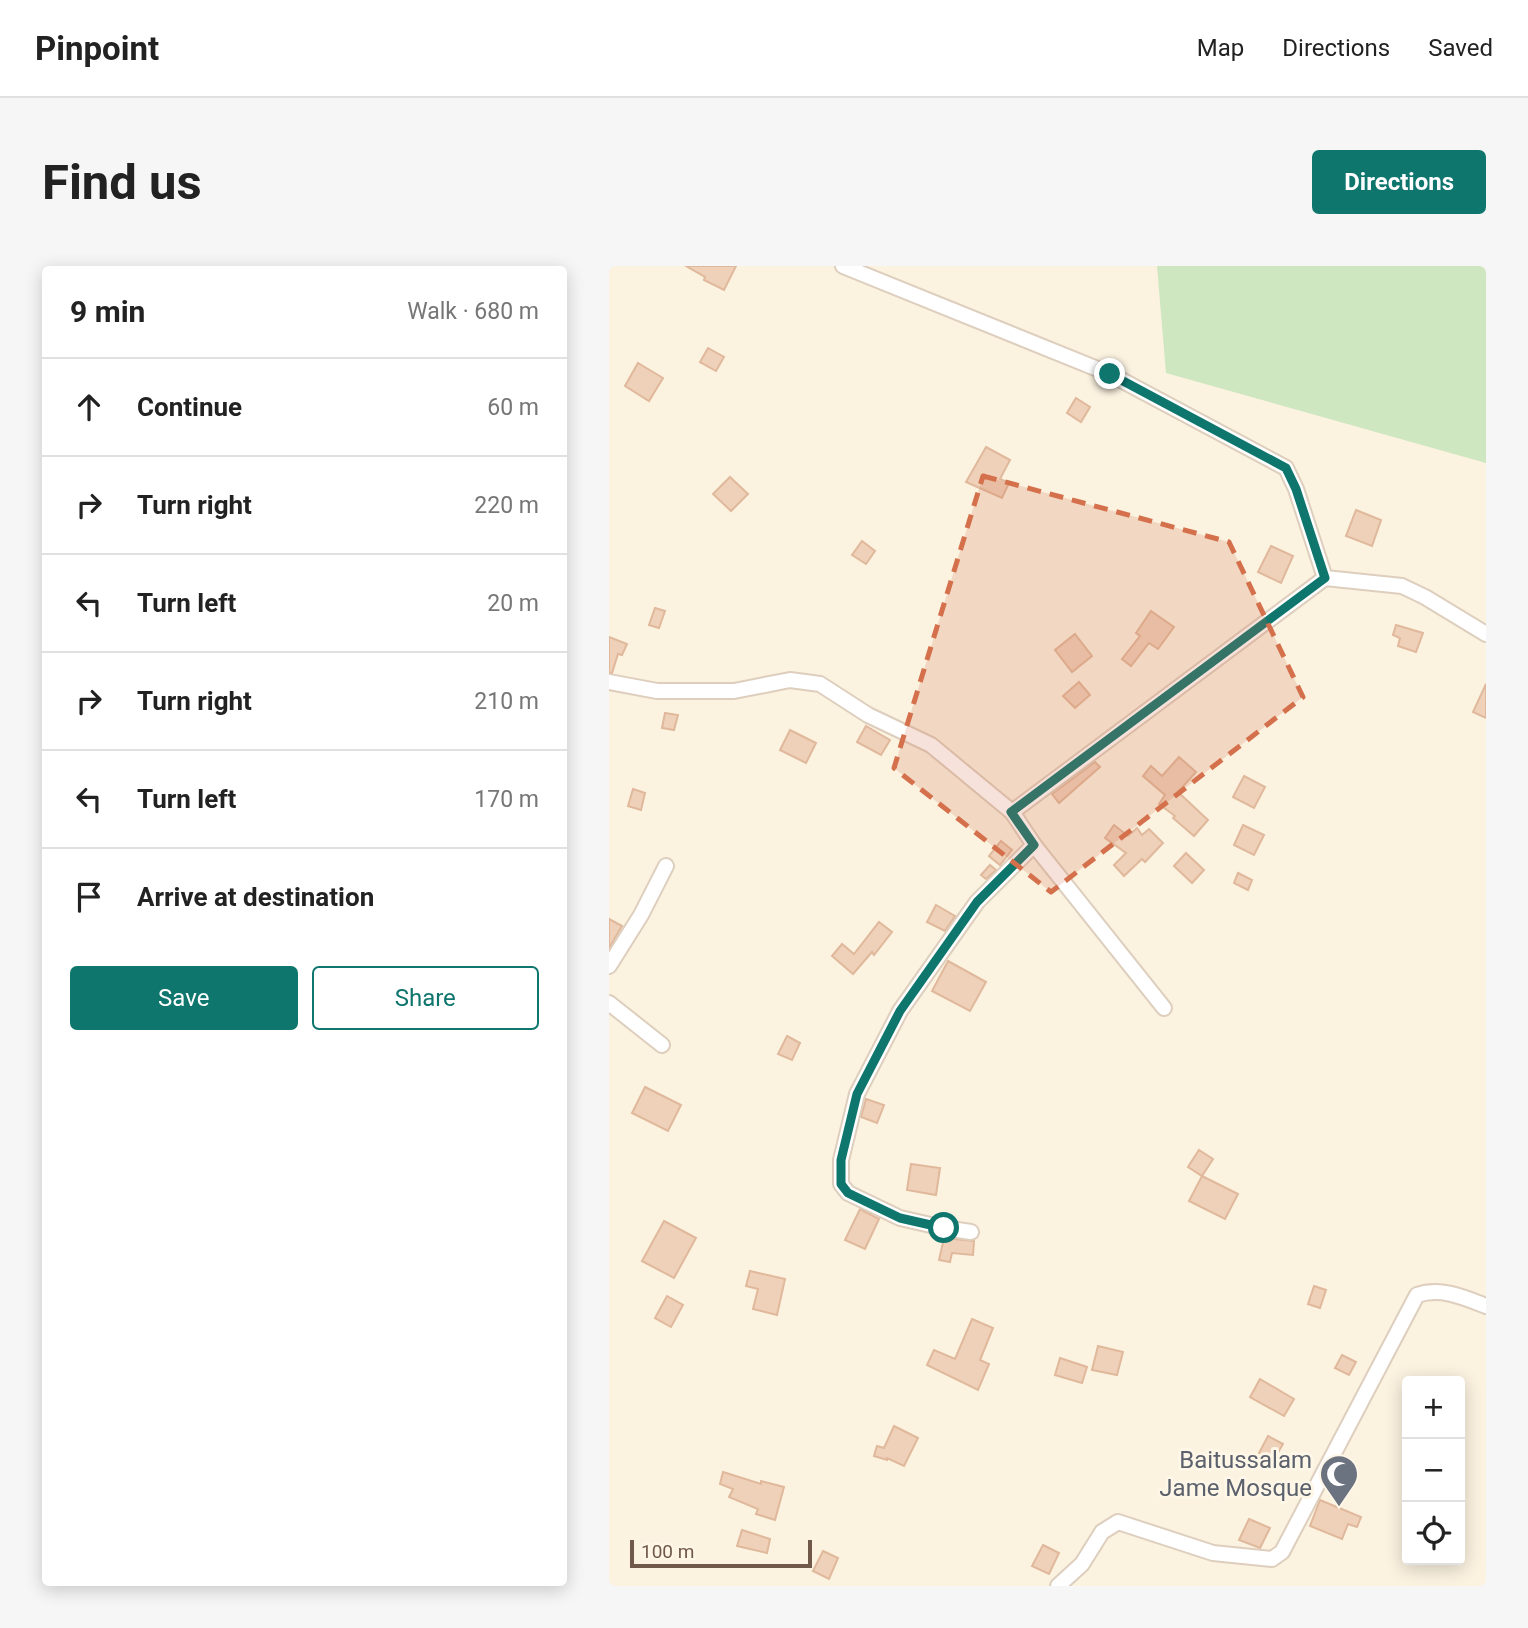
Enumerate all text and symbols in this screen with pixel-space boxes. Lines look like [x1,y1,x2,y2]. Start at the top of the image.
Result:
text: Pinpoint [35,29,159,68]
text: Map [1197,34,1244,62]
text: Directions [1282,34,1390,62]
text: Saved [1428,34,1493,62]
button: Directions [1312,150,1486,214]
text: Find us [42,154,202,211]
text: 9 min [70,294,145,329]
text: Walk · 680 m [407,298,539,325]
route end [1094,358,1125,389]
icon: ahead [70,388,108,426]
text: Continue [137,392,242,422]
text: 60 m [487,394,539,421]
icon: right [70,486,108,524]
text: Turn right [137,490,252,520]
text: 220 m [474,492,539,519]
icon: left [70,584,108,622]
text: Turn left [137,588,236,618]
text: 20 m [487,590,539,617]
icon: right [70,682,108,720]
text: Turn right [137,686,252,716]
text: 210 m [474,688,539,715]
icon: left [70,780,108,818]
text: Turn left [137,784,236,814]
text: 170 m [474,786,539,813]
icon: arrive [70,878,108,916]
text: Arrive at destination [137,882,374,912]
button: Save [70,966,298,1030]
button: Share [312,966,539,1030]
route start [928,1212,959,1243]
map controls [1402,1376,1465,1565]
button: + [1402,1376,1465,1439]
button: − [1402,1439,1465,1502]
place label: Baitussalam Jame Mosque [1159,1446,1312,1502]
mosque icon: Baitussalam Jame Mosque [1318,1453,1360,1508]
button: locate [1402,1502,1465,1565]
scale bar [630,1537,812,1569]
text: 100 m [641,1540,694,1563]

